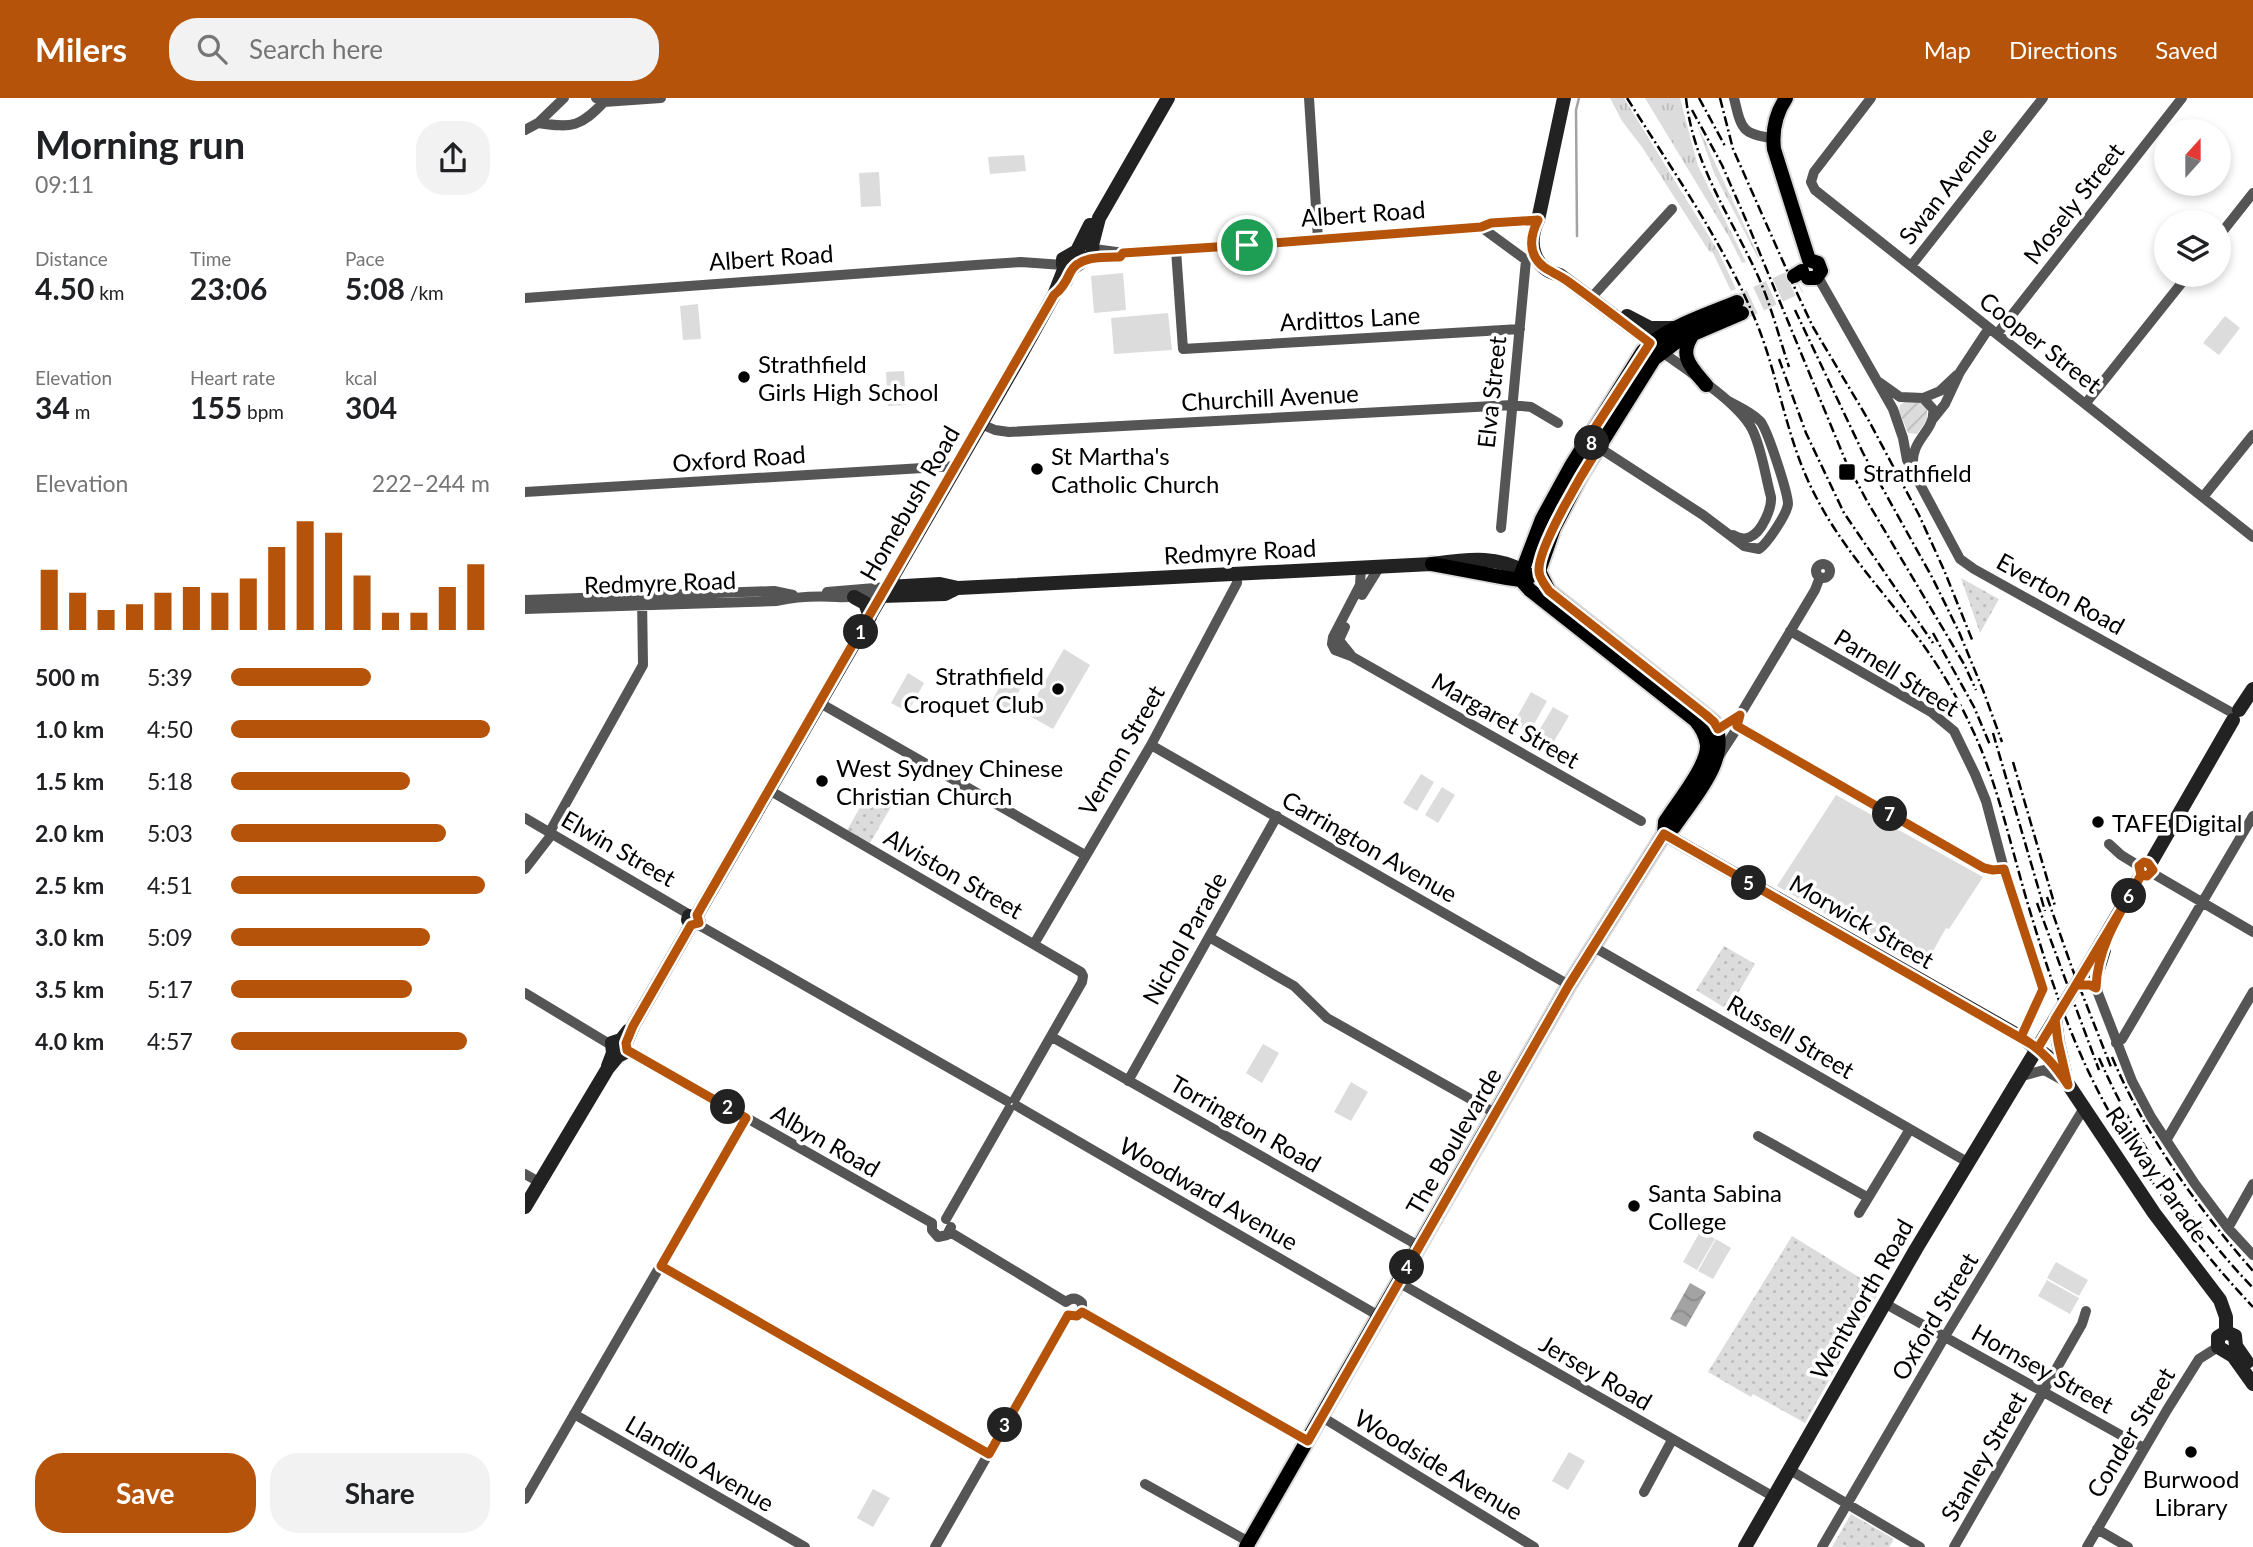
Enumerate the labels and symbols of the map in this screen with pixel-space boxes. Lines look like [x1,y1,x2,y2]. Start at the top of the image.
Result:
north arrow [2154,119,2231,196]
street label: Swan Avenue [1892,120,2002,250]
street label: Mosely Street [2017,136,2129,269]
street label: Albert Road [1300,194,1426,232]
pin [1217,215,1277,275]
street label: Albert Road [708,238,834,276]
street label: Cooper Street [1974,285,2108,399]
street label: Ardittos Lane [1279,300,1421,336]
street label: Elva Street [1471,334,1511,450]
place label: Strathfield Girls High School [758,349,939,406]
marker: Strathfield Girls High School [736,369,752,385]
street label: Churchill Avenue [1180,378,1360,416]
street label: Homebush Road [853,420,965,586]
pin: 8 [1575,426,1609,460]
street label: Oxford Road [671,439,807,477]
place label: St Martha's Catholic Church [1051,441,1219,498]
place label: Strathfield [1863,458,1972,487]
marker: St Martha's Catholic Church [1029,461,1045,477]
marker: Strathfield [1837,462,1857,482]
street label: Redmyre Road [1163,533,1317,569]
street label: Everton Road [1992,546,2130,640]
street label: Redmyre Road [583,565,737,599]
pin: 1 [843,614,879,650]
street label: Parnell Street [1829,622,1965,722]
place label: Strathfield Croquet Club [904,661,1044,718]
street label: Margaret Street [1427,666,1585,774]
street label: Vernon Street [1072,679,1170,820]
marker: Strathfield Croquet Club [1050,681,1066,697]
place label: West Sydney Chinese Christian Church [836,753,1063,810]
marker: West Sydney Chinese Christian Church [814,773,830,789]
street label: Carrington Avenue [1277,784,1463,908]
pin: 7 [1873,796,1907,832]
street label: Elwin Street [557,804,681,892]
place label: TAFE Digital [2112,808,2243,837]
marker: TAFE Digital [2090,814,2106,830]
street label: Alviston Street [880,822,1029,925]
pin: 5 [1731,866,1767,900]
street label: Nichol Parade [1136,867,1232,1009]
street label: Morwick Street [1785,868,1940,974]
pin: 6 [2111,878,2147,914]
street label: Russell Street [1722,988,1860,1084]
street label: The Boulevarde [1399,1062,1507,1220]
street label: Torrington Road [1166,1068,1326,1178]
pin: 2 [711,1090,745,1124]
street label: Albyn Road [767,1097,885,1183]
street label: Railway Parade [2101,1101,2215,1247]
street label: Woodward Avenue [1115,1130,1303,1256]
place label: Santa Sabina College [1648,1178,1782,1235]
marker: Santa Sabina College [1626,1198,1642,1214]
street label: Wentworth Road [1803,1214,1919,1384]
street label: Oxford Street [1885,1247,1984,1385]
pin: 4 [1389,1250,1425,1284]
street label: Hornsey Street [1967,1317,2119,1419]
street label: Jersey Road [1535,1328,1657,1416]
street label: Conder Street [2080,1361,2180,1502]
street label: Stanley Street [1934,1385,2032,1526]
street label: Woodside Avenue [1350,1402,1528,1526]
pin: 3 [987,1408,1023,1442]
street label: Llandilo Avenue [621,1409,779,1517]
marker: Burwood Library [2183,1444,2199,1460]
place label: Burwood Library [2143,1464,2239,1521]

